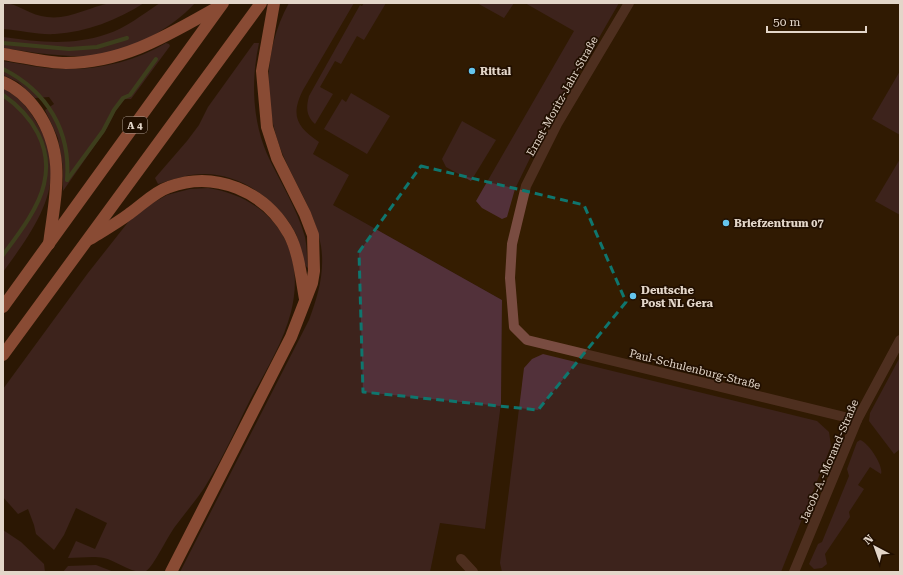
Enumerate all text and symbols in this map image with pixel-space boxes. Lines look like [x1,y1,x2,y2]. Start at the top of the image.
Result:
scale bar [767,8,866,34]
text: 50 m [773,15,800,29]
street label: Ernst-Moritz-Jahr-Straße [524,34,601,158]
place label: Rittal [480,65,511,78]
marker: Rittal [467,66,477,76]
road number: A 4 [123,117,147,133]
place label: Briefzentrum 07 [734,217,824,230]
marker: Briefzentrum 07 [721,218,731,228]
place label: Deutsche Post NL Gera [641,284,714,310]
marker: Deutsche Post NL Gera [628,291,638,301]
street label: Paul-Schulenburg-Straße [628,347,762,392]
street label: Jacob-A.-Morand-Straße [798,398,861,525]
north arrow [855,527,895,567]
text: N [861,532,877,548]

